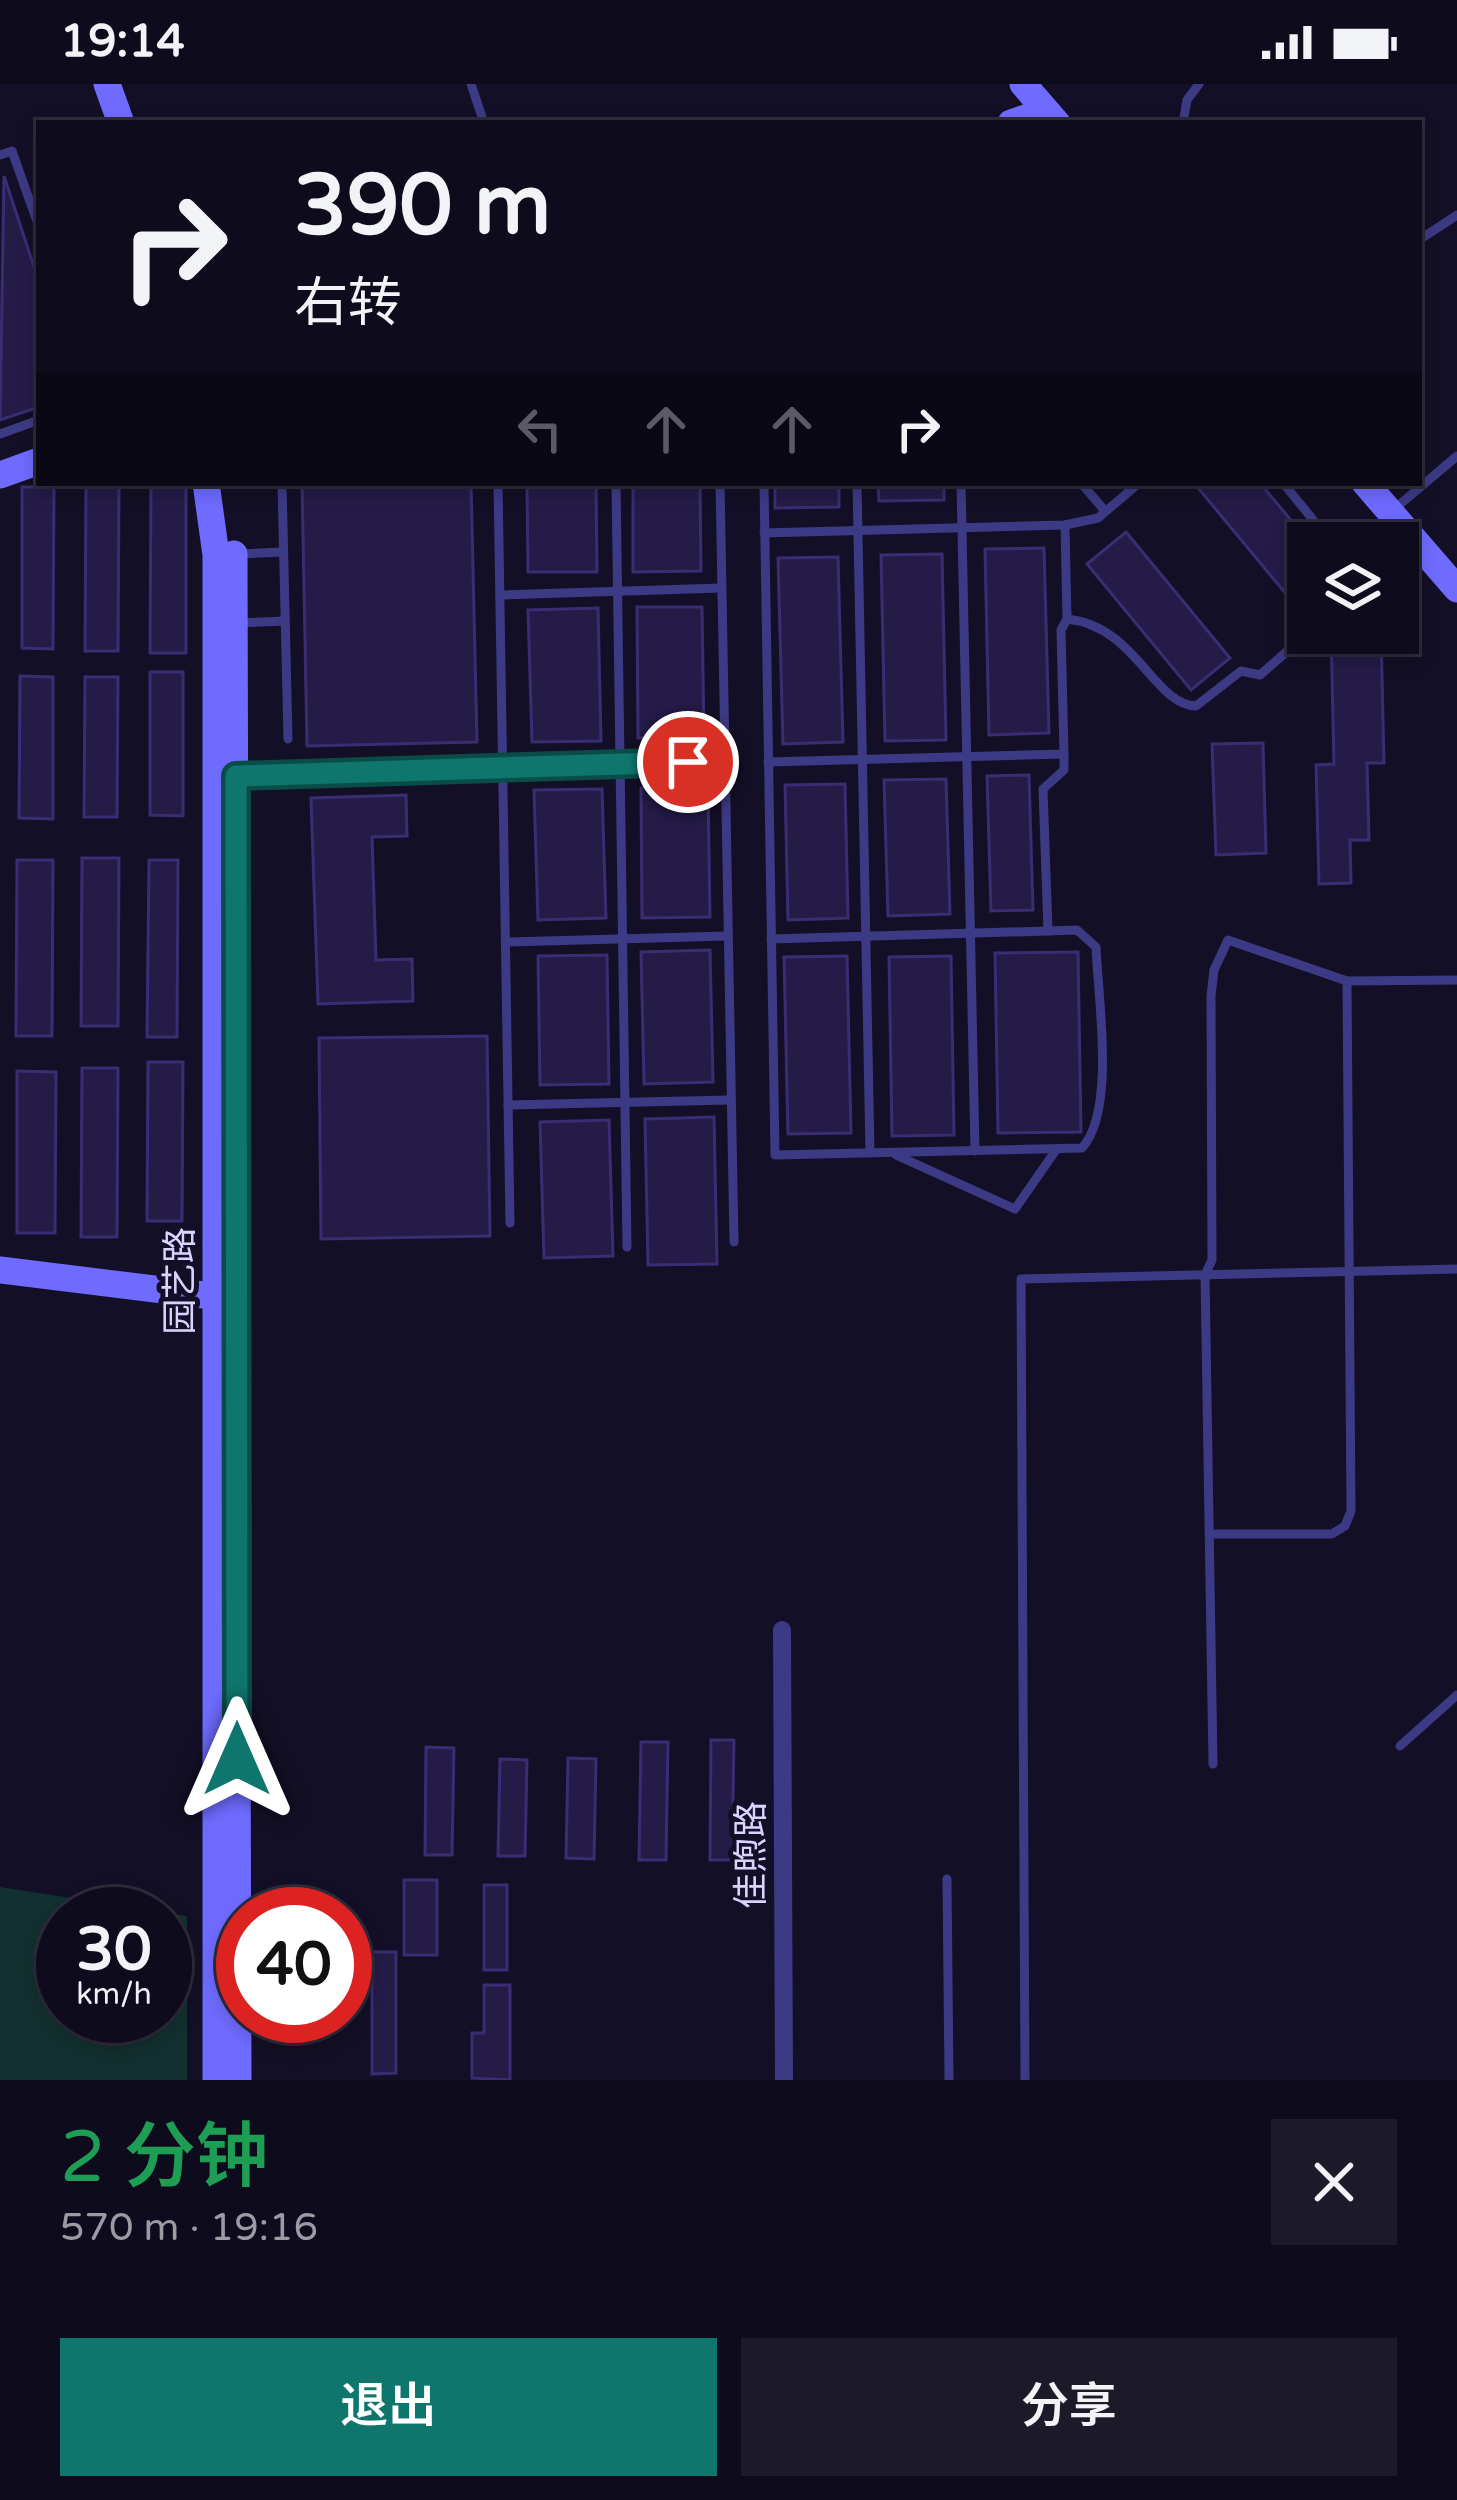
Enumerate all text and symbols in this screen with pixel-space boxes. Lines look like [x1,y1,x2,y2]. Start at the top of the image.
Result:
text: 19:14 [60,15,185,69]
text: 390 m [294,156,551,257]
icon: right [96,168,252,324]
text: 右转 [294,271,402,336]
icon: left [507,396,573,462]
icon: ahead [633,396,699,462]
icon: ahead [759,396,825,462]
icon: right [885,396,951,462]
map controls [1287,522,1419,654]
button: layers [1287,522,1419,654]
pin [637,711,739,813]
icon: arrive [655,729,721,795]
street label: 园艺路 [159,1227,202,1335]
position arrow [174,1696,300,1822]
street label: 佳煦路 [730,1801,773,1909]
speed limit sign: 40 [216,1887,372,2043]
text: 30 [76,1914,152,1986]
text: km/h [76,1976,152,2013]
text: 2 分钟 [60,2115,268,2202]
button: close [1271,2119,1397,2245]
text: 570 m · 19:16 [60,2204,318,2251]
button: 退出 [60,2338,717,2476]
button: 分享 [741,2338,1397,2476]

